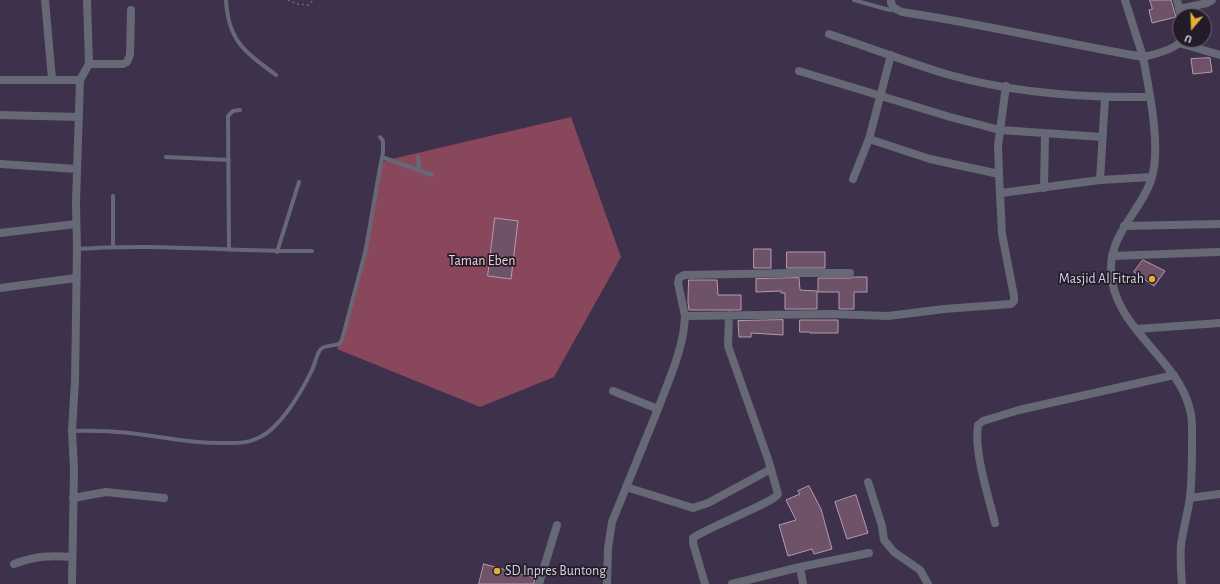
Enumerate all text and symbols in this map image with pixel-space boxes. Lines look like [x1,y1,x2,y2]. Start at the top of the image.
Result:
north arrow [1172,8,1212,48]
text: U [1183,33,1193,45]
park label: Taman Eben [449,253,515,269]
place label: Masjid Al Fitrah [1059,271,1144,287]
marker: Masjid Al Fitrah [1147,274,1157,284]
place label: SD Inpres Buntong [505,563,606,579]
marker: SD Inpres Buntong [492,566,502,576]

